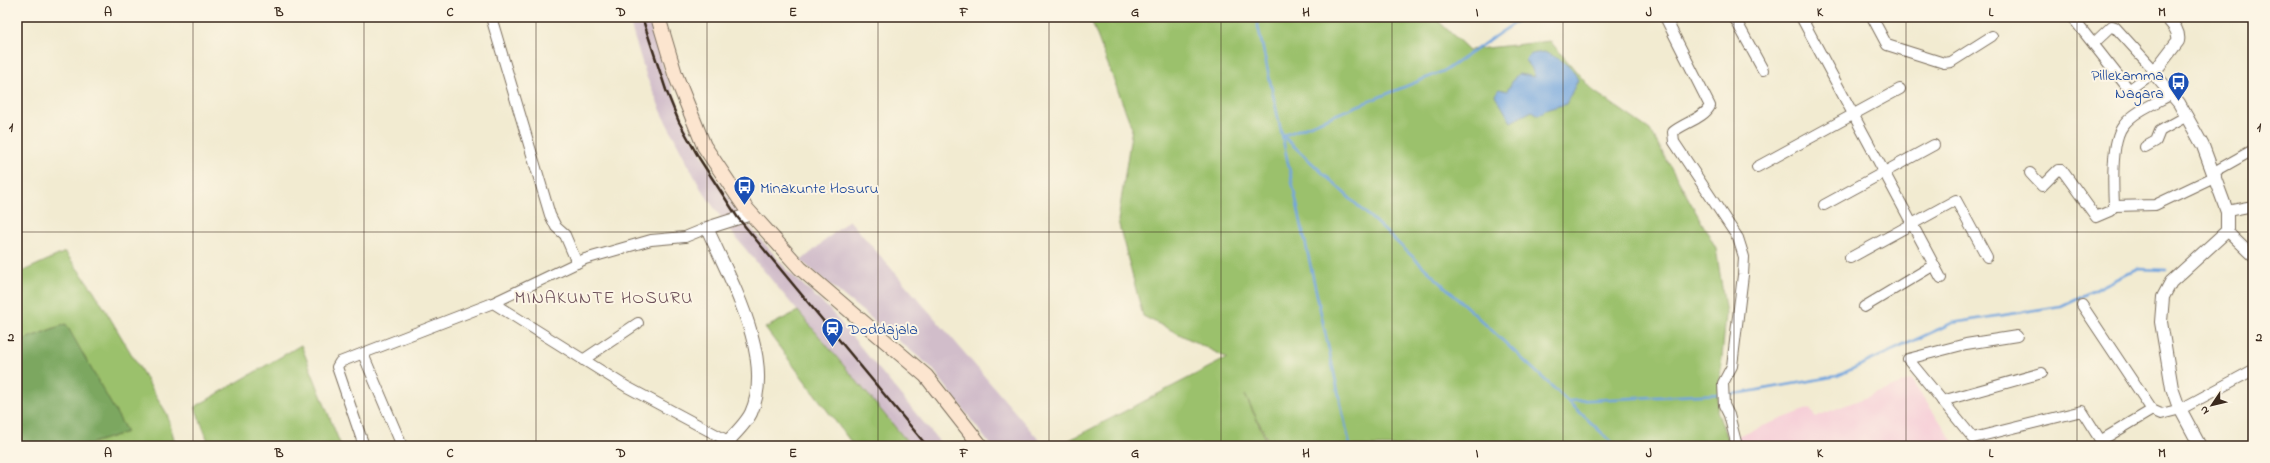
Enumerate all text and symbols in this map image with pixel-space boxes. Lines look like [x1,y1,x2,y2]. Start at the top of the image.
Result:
text: A [104,3,112,22]
text: B [274,3,284,22]
text: C [446,3,454,22]
text: D [615,3,626,22]
text: E [789,3,797,22]
text: F [959,3,969,22]
text: G [1131,3,1139,22]
text: H [1302,3,1310,22]
text: I [1475,3,1479,22]
text: J [1646,3,1652,22]
text: K [1817,3,1824,22]
text: L [1989,3,1995,22]
text: M [2158,3,2166,22]
place label: Pillekamma Nagara [2091,64,2164,106]
bus stop icon: Pillekamma Nagara [2166,70,2192,103]
text: 1 [9,118,14,137]
text: 1 [2257,118,2262,137]
bus stop icon: Minakunte Hosuru [732,174,758,207]
place label: Minakunte Hosuru [760,177,879,201]
district label: MINAKUNTE HOSURU [515,286,693,312]
station icon: Doddajala [820,315,846,348]
place label: Doddajala [847,318,918,342]
text: 2 [7,328,15,347]
text: 2 [2255,328,2263,347]
north arrow [2192,385,2232,425]
text: N [2196,403,2213,418]
text: A [104,444,112,463]
text: B [274,444,284,463]
text: C [446,444,454,463]
text: D [615,444,626,463]
text: E [789,444,797,463]
text: F [959,444,969,463]
text: G [1131,444,1139,463]
text: H [1302,444,1310,463]
text: I [1475,444,1479,463]
text: J [1646,444,1652,463]
text: K [1817,444,1824,463]
text: L [1989,444,1995,463]
text: M [2158,444,2166,463]

